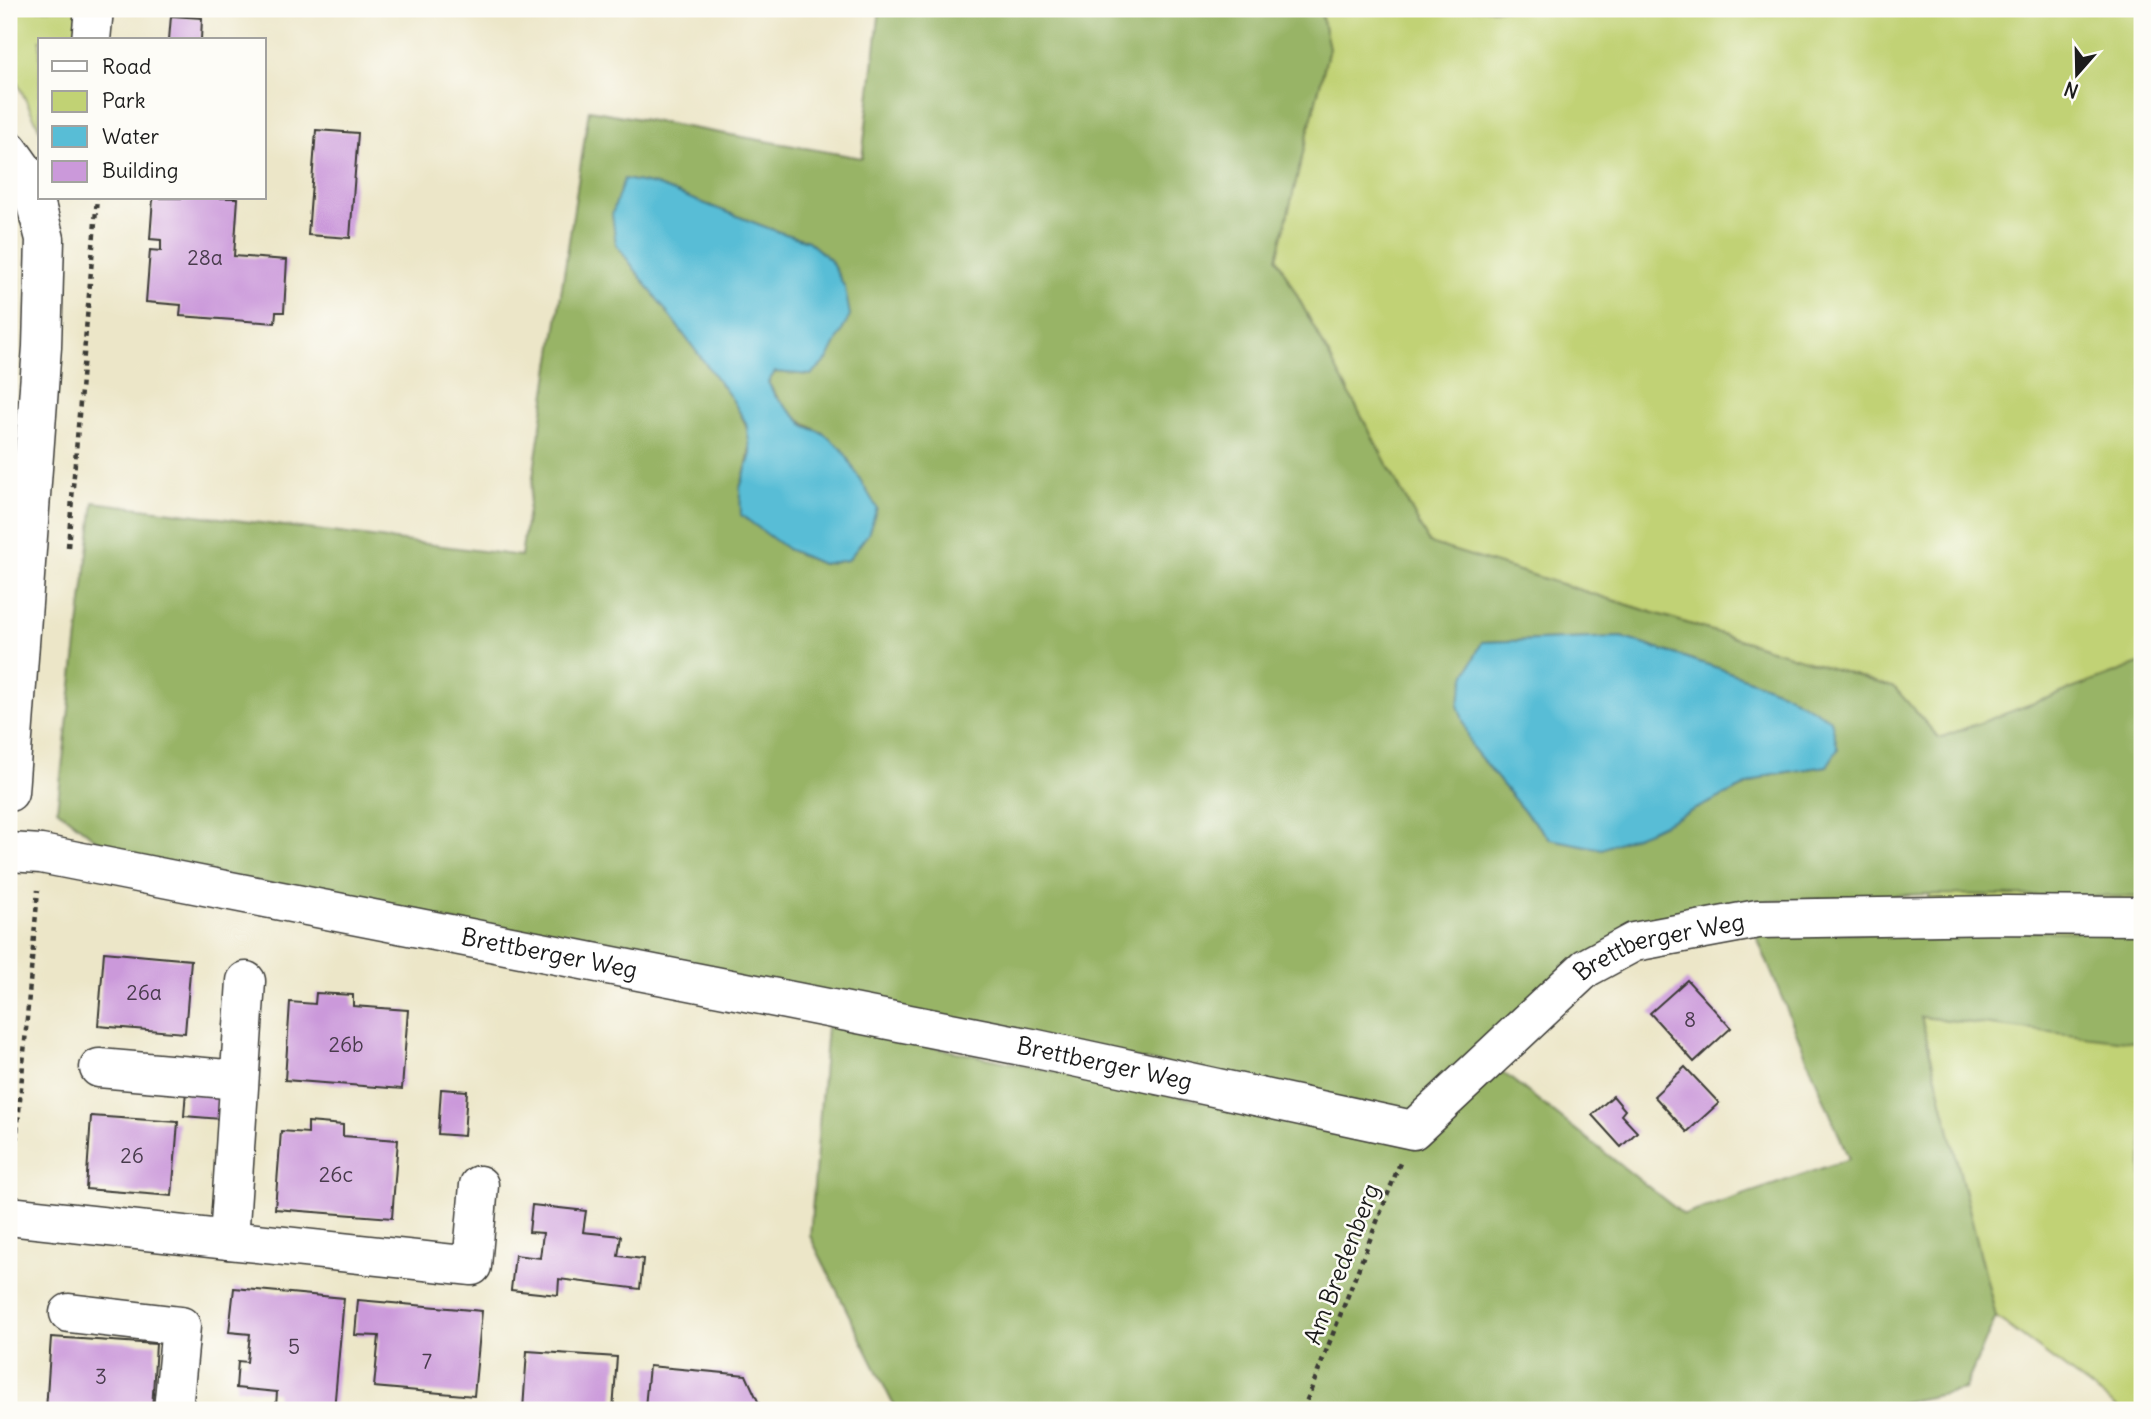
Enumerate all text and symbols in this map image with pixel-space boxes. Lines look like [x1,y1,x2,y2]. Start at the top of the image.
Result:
legend [38,38,266,200]
north arrow [2042,38,2112,108]
text: Road [102,53,151,80]
text: N [2061,76,2081,103]
text: Park [102,87,145,114]
text: Water [102,123,160,150]
text: Building [102,157,178,184]
house number: 28a [187,244,223,271]
street label: Brettberger Weg [1566,906,1747,986]
street label: Brettberger Weg [459,921,640,984]
house number: 26a [126,979,162,1006]
house number: 8 [1684,1006,1696,1033]
street label: Brettberger Weg [1014,1029,1195,1096]
house number: 26b [328,1031,364,1058]
house number: 26 [120,1142,144,1169]
house number: 26c [319,1161,353,1188]
street label: Am Bredenberg [1297,1179,1386,1348]
house number: 5 [288,1333,300,1360]
house number: 7 [422,1348,432,1375]
house number: 3 [95,1363,107,1390]

